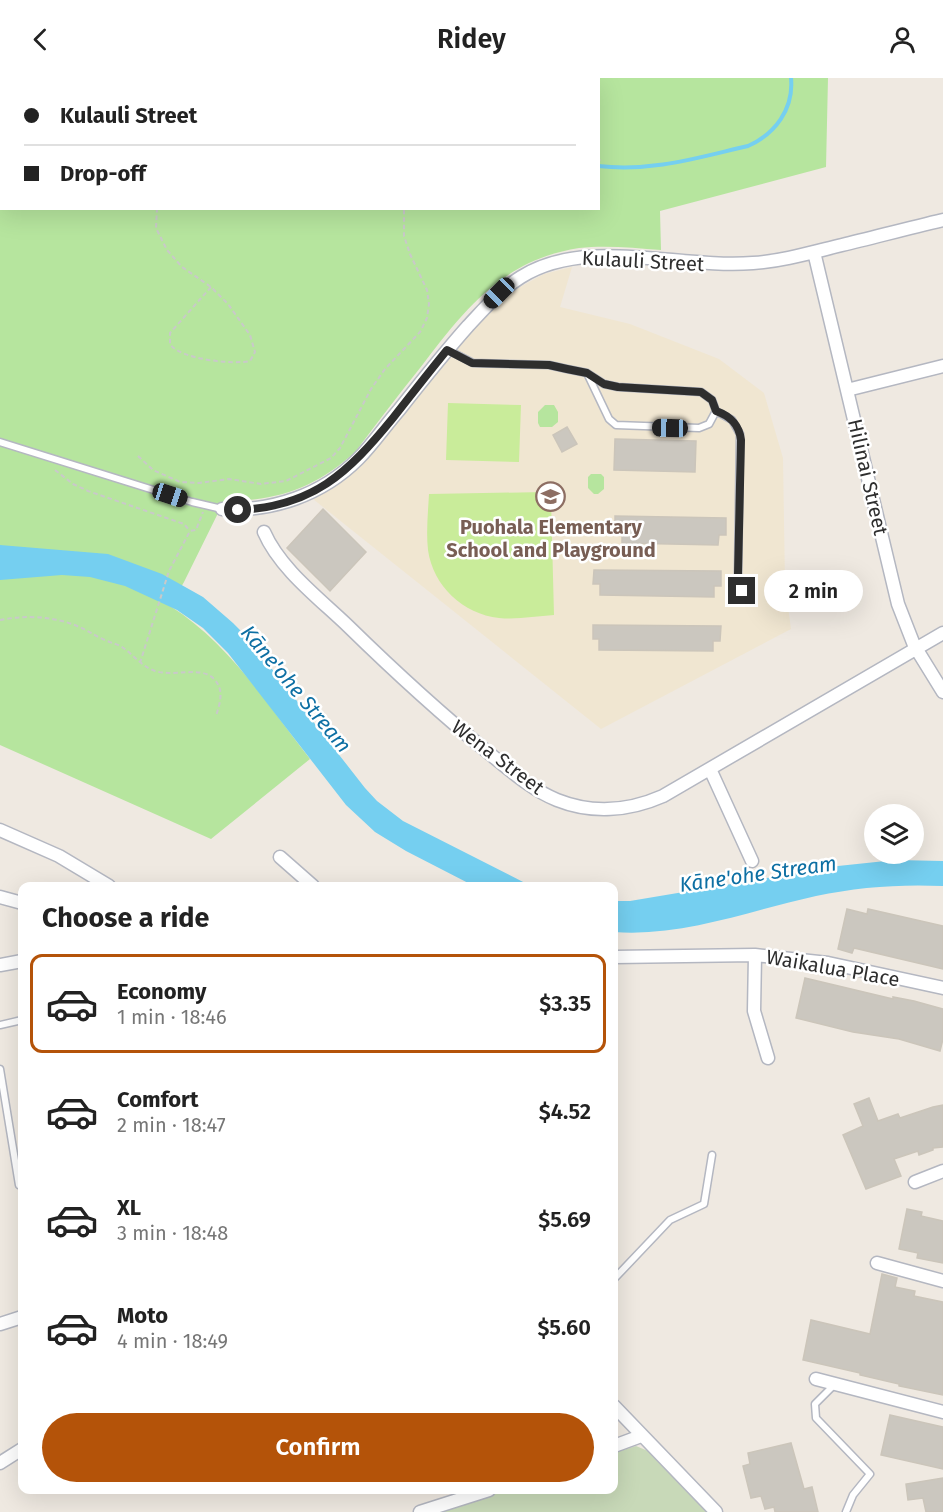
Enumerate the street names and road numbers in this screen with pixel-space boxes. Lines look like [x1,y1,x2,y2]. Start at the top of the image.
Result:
street label: Kulauli Street [581,246,706,276]
street label: Hilinai Street [843,417,893,538]
street label: Wena Street [447,714,550,800]
street label: Waikalua Place [765,944,901,992]

